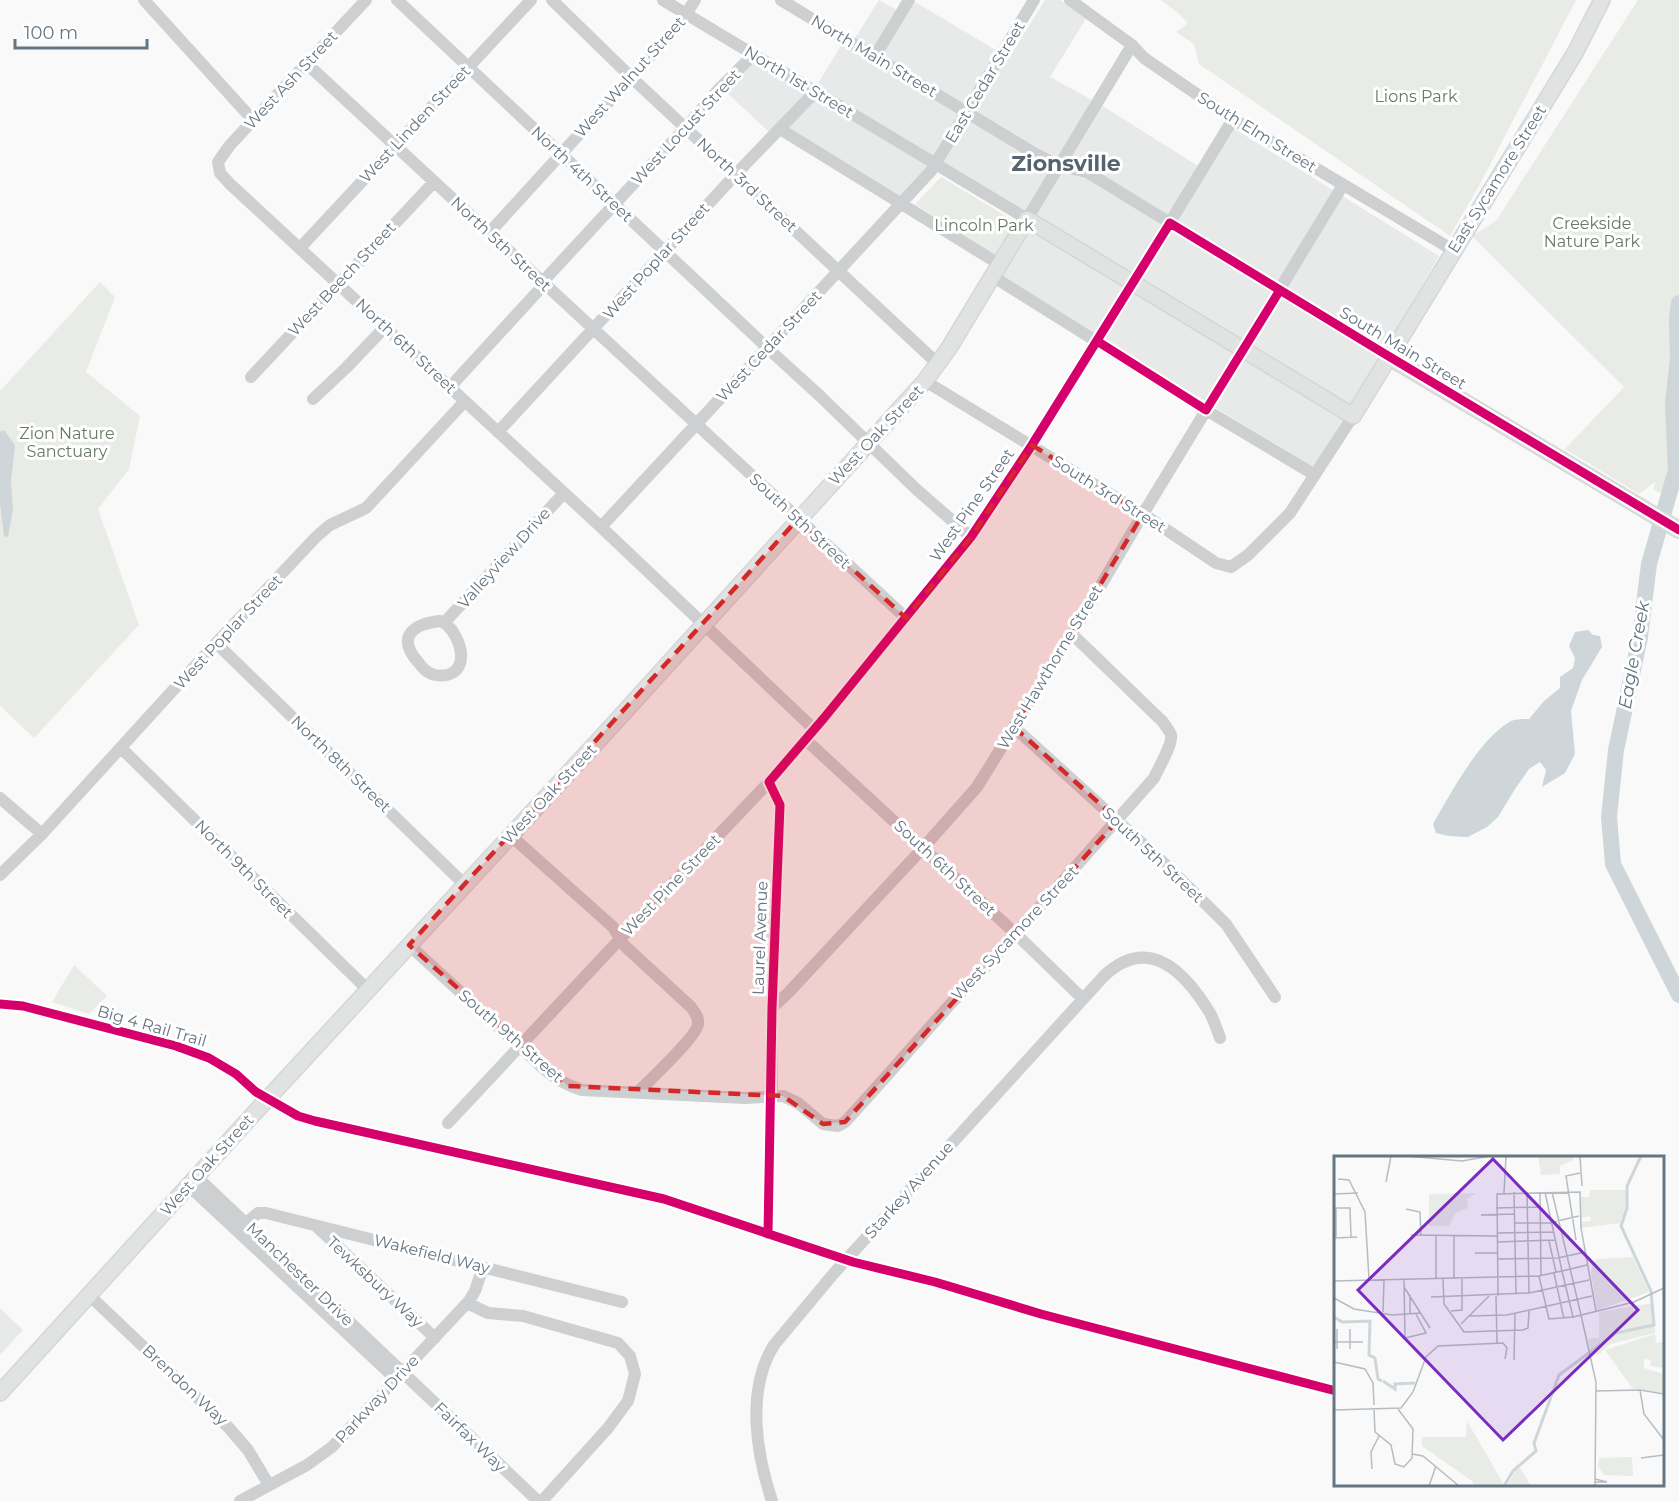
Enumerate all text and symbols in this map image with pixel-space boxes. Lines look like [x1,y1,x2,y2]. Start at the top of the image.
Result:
street label: North Main Street [808,11,941,101]
scale bar [15,12,147,50]
street label: West Walnut Street [571,12,690,141]
street label: East Cedar Street [941,17,1029,146]
text: 100 m [24,22,78,44]
street label: West Ash Street [241,26,342,133]
street label: North 1st Street [741,42,857,122]
street label: West Linden Street [356,61,475,187]
street label: West Locust Street [628,65,745,189]
park label: Lions Park [1374,87,1458,106]
street label: South Elm Street [1194,88,1320,177]
street label: East Sycamore Street [1444,101,1551,256]
street label: North 4th Street [527,122,637,226]
street label: North 3rd Street [693,134,801,237]
district label: Zionsville [1011,150,1121,177]
street label: North 5th Street [447,193,555,296]
street label: West Poplar Street [599,199,714,323]
park label: Creekside Nature Park [1544,214,1641,251]
park label: Lincoln Park [934,216,1034,235]
street label: West Beech Street [284,218,400,340]
street label: West Cedar Street [713,286,826,405]
street label: North 6th Street [352,294,461,398]
street label: South Main Street [1336,303,1470,394]
street label: West Oak Street [825,381,928,489]
park label: Zion Nature Sanctuary [19,424,115,461]
street label: West Pine Street [926,444,1018,565]
street label: South 3rd Street [1049,451,1170,537]
street label: South 5th Street [746,469,855,573]
street label: Valleyview Drive [454,504,554,612]
street label: West Poplar Street [170,570,286,693]
street label: West Hawthorne Street [993,581,1107,753]
water label: Eagle Creek [1614,598,1655,711]
street label: North 8th Street [287,712,395,817]
street label: West Oak Street [498,740,601,848]
street label: South 5th Street [1099,803,1208,907]
street label: North 9th Street [191,816,297,922]
street label: South 6th Street [890,816,1000,920]
street label: West Pine Street [618,830,725,940]
street label: West Sycamore Street [948,861,1083,1004]
street label: Laurel Avenue [749,881,771,995]
street label: South 9th Street [455,986,567,1087]
street label: Big 4 Rail Trail [95,1001,209,1051]
street label: West Oak Street [156,1110,258,1220]
street label: Starkey Avenue [861,1138,957,1242]
inset map [1334,1156,1664,1486]
street label: Manchester Drive [243,1218,357,1330]
street label: Wakefield Way [372,1230,492,1278]
street label: Tewksbury Way [323,1233,427,1332]
street label: Brendon Way [139,1341,232,1429]
street label: Parkway Drive [331,1351,423,1447]
street label: Fairfax Way [430,1398,510,1476]

